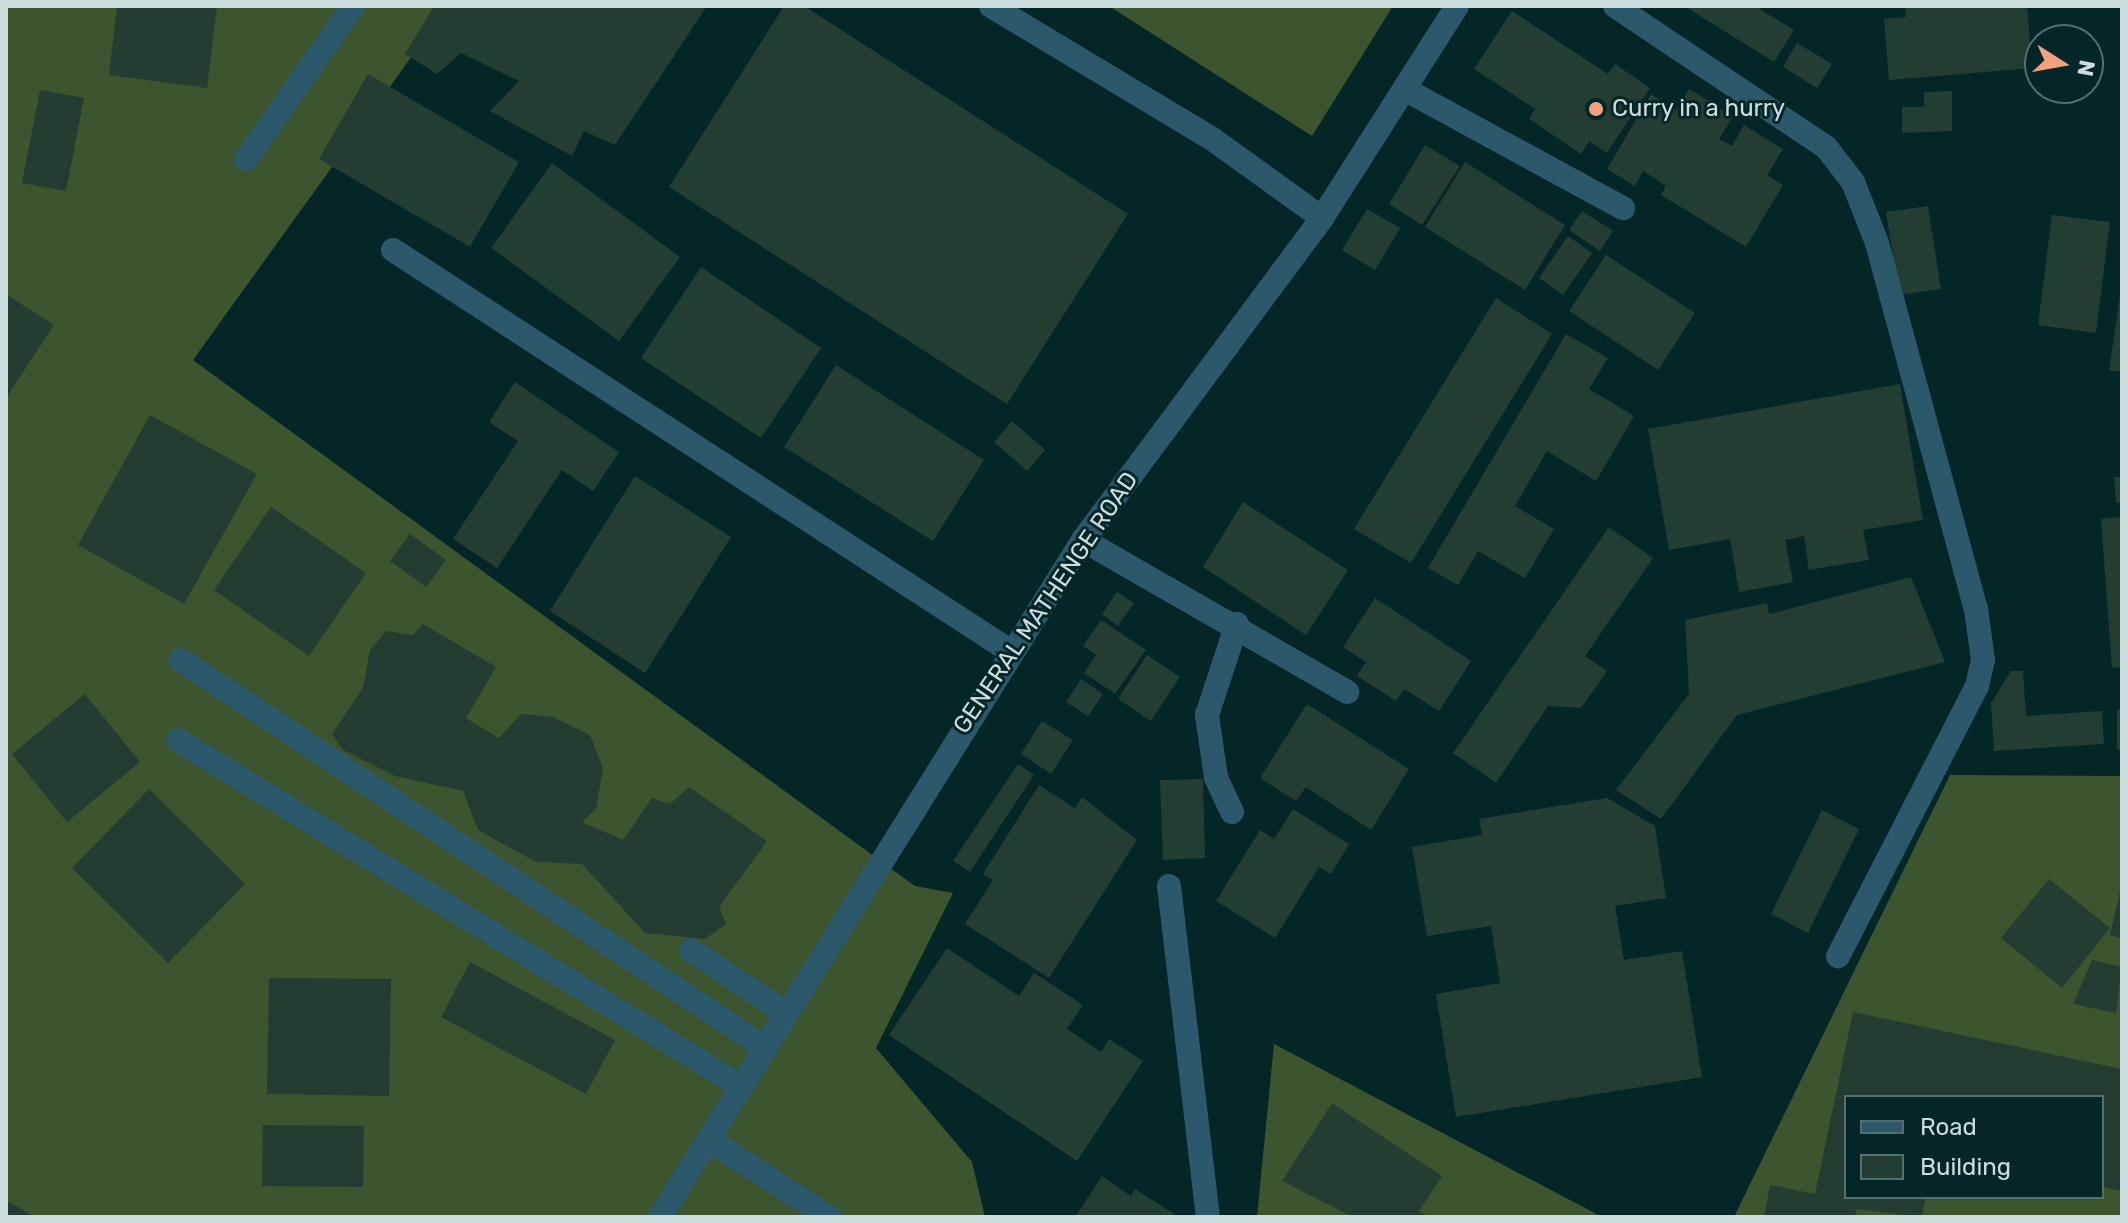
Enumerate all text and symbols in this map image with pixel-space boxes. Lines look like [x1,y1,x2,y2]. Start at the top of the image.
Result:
north arrow [2024,24,2104,104]
text: N [2071,58,2101,79]
place label: Curry in a hurry [1612,95,1786,123]
marker: Curry in a hurry [1587,100,1605,118]
street label: GENERAL MATHENGE ROAD [947,466,1145,740]
legend [1844,1095,2104,1199]
text: Road [1920,1113,1977,1141]
text: Building [1920,1153,2011,1181]

